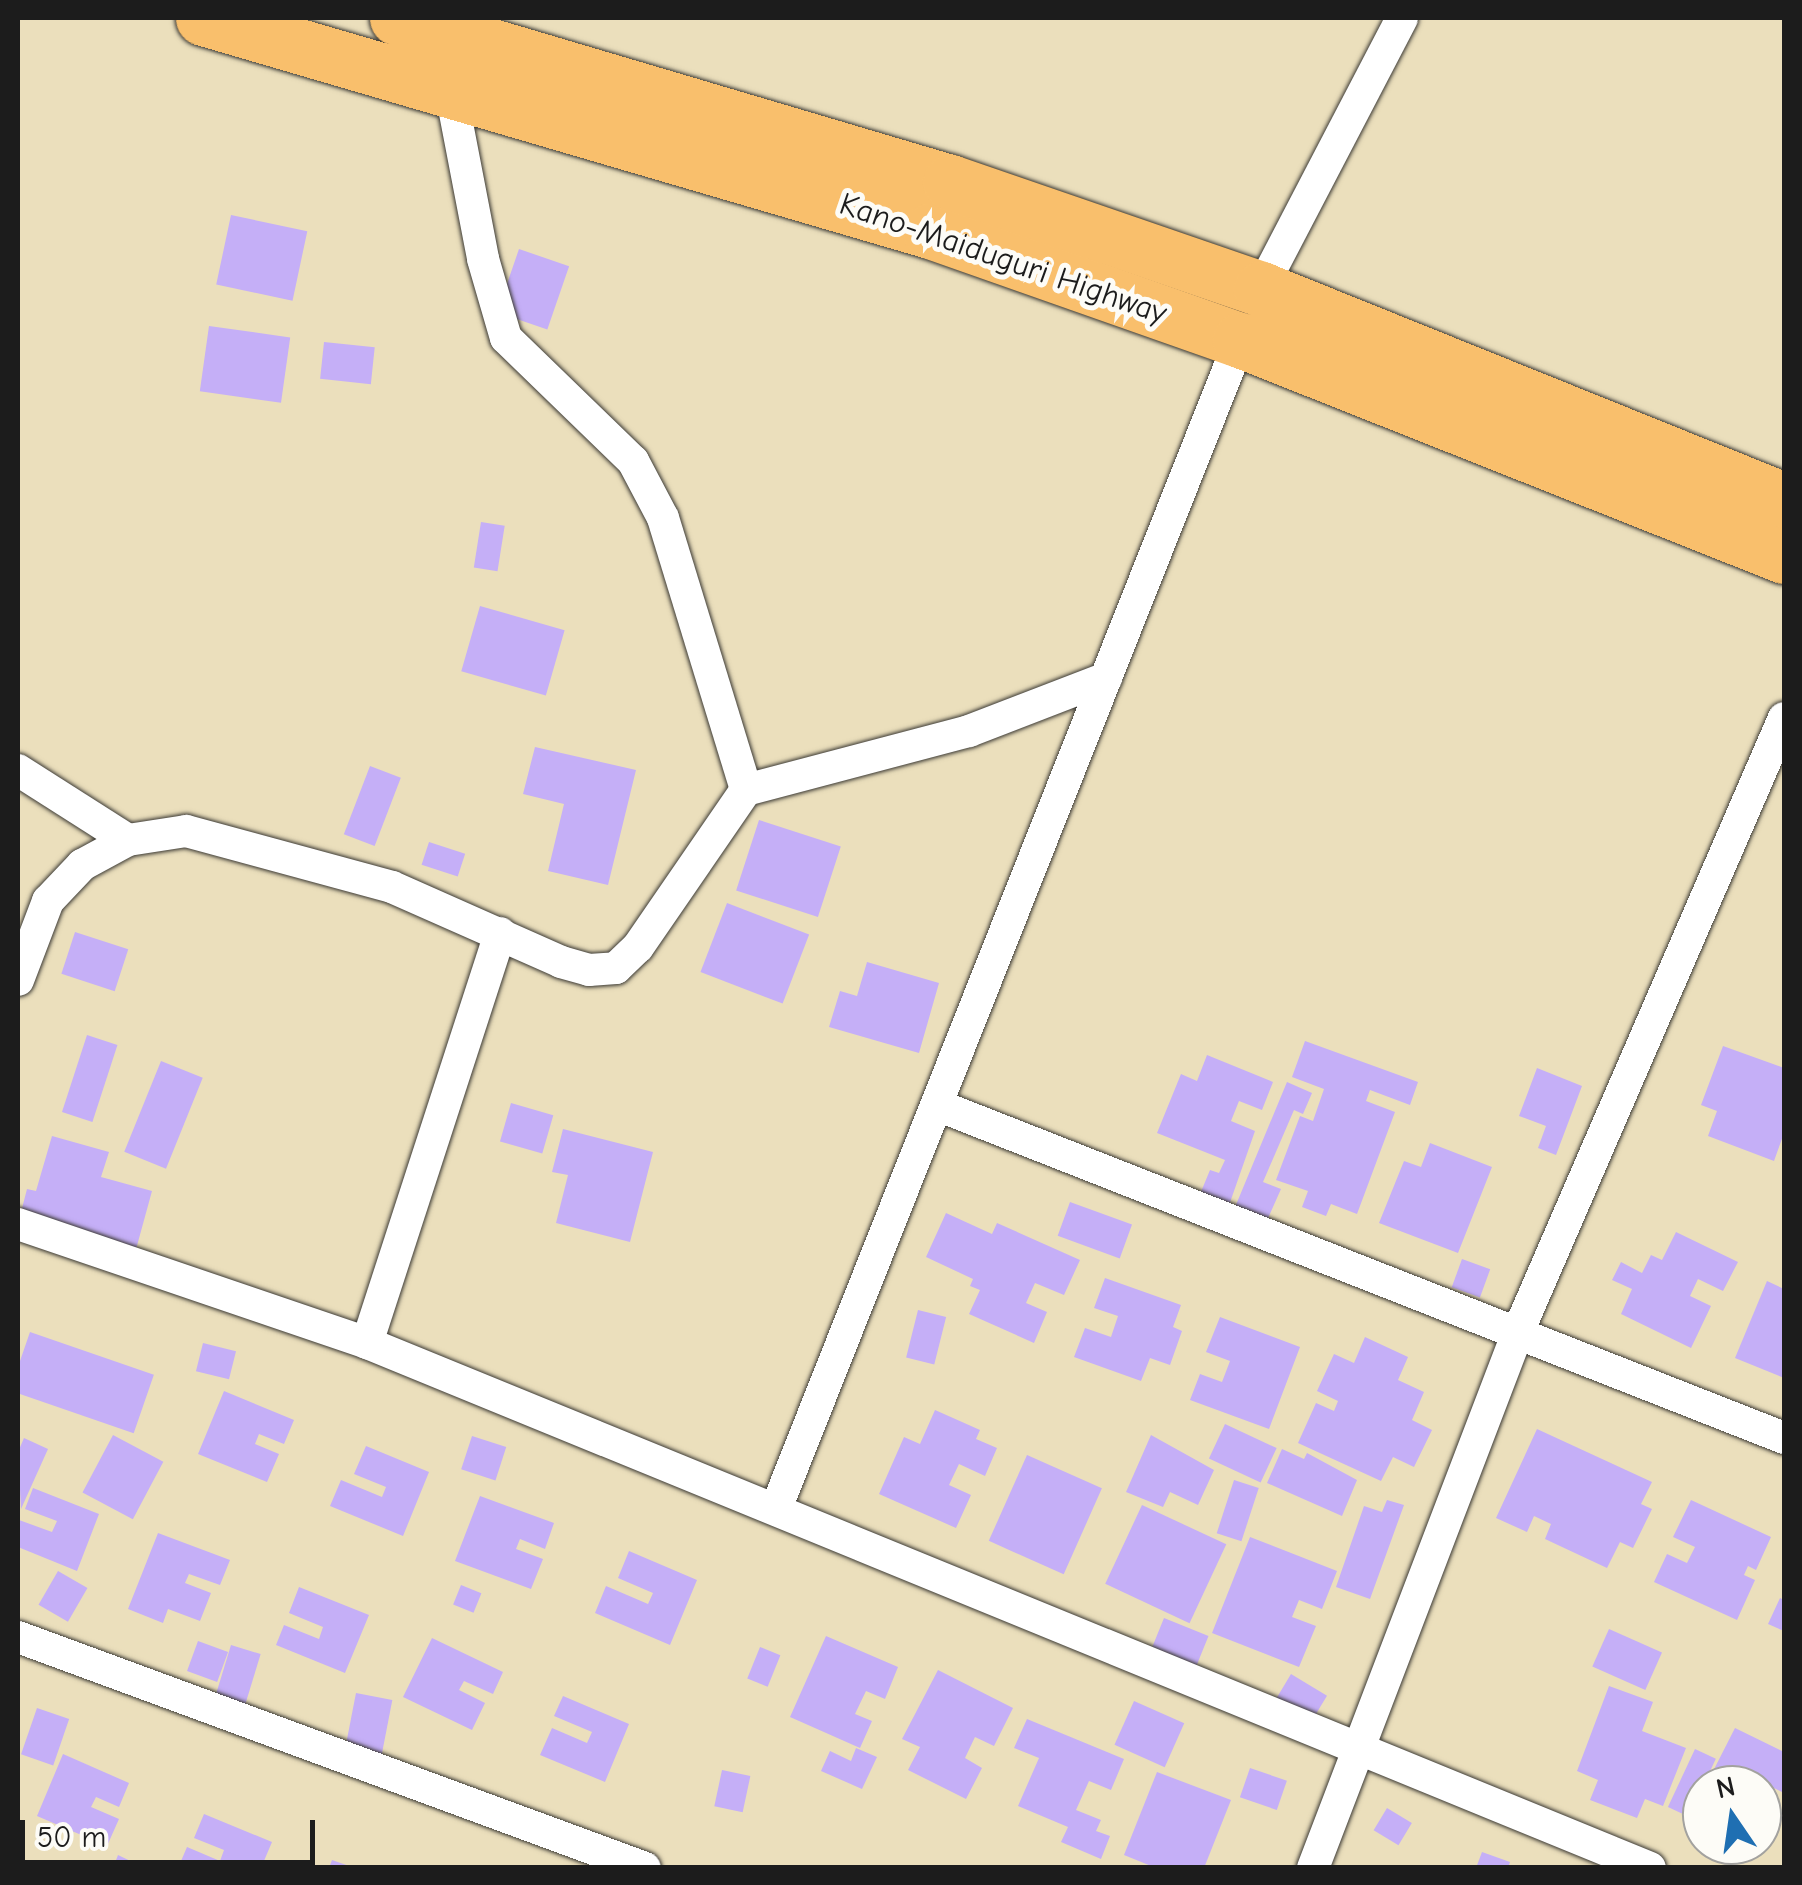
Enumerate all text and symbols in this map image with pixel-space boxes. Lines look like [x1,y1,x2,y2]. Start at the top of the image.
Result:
street label: Kano-Maiduguri Highway [834,185,1172,333]
north arrow [1682,1765,1782,1865]
text: N [1713,1770,1738,1805]
scale bar [25,1800,320,1862]
text: 50 m [37,1820,106,1855]

